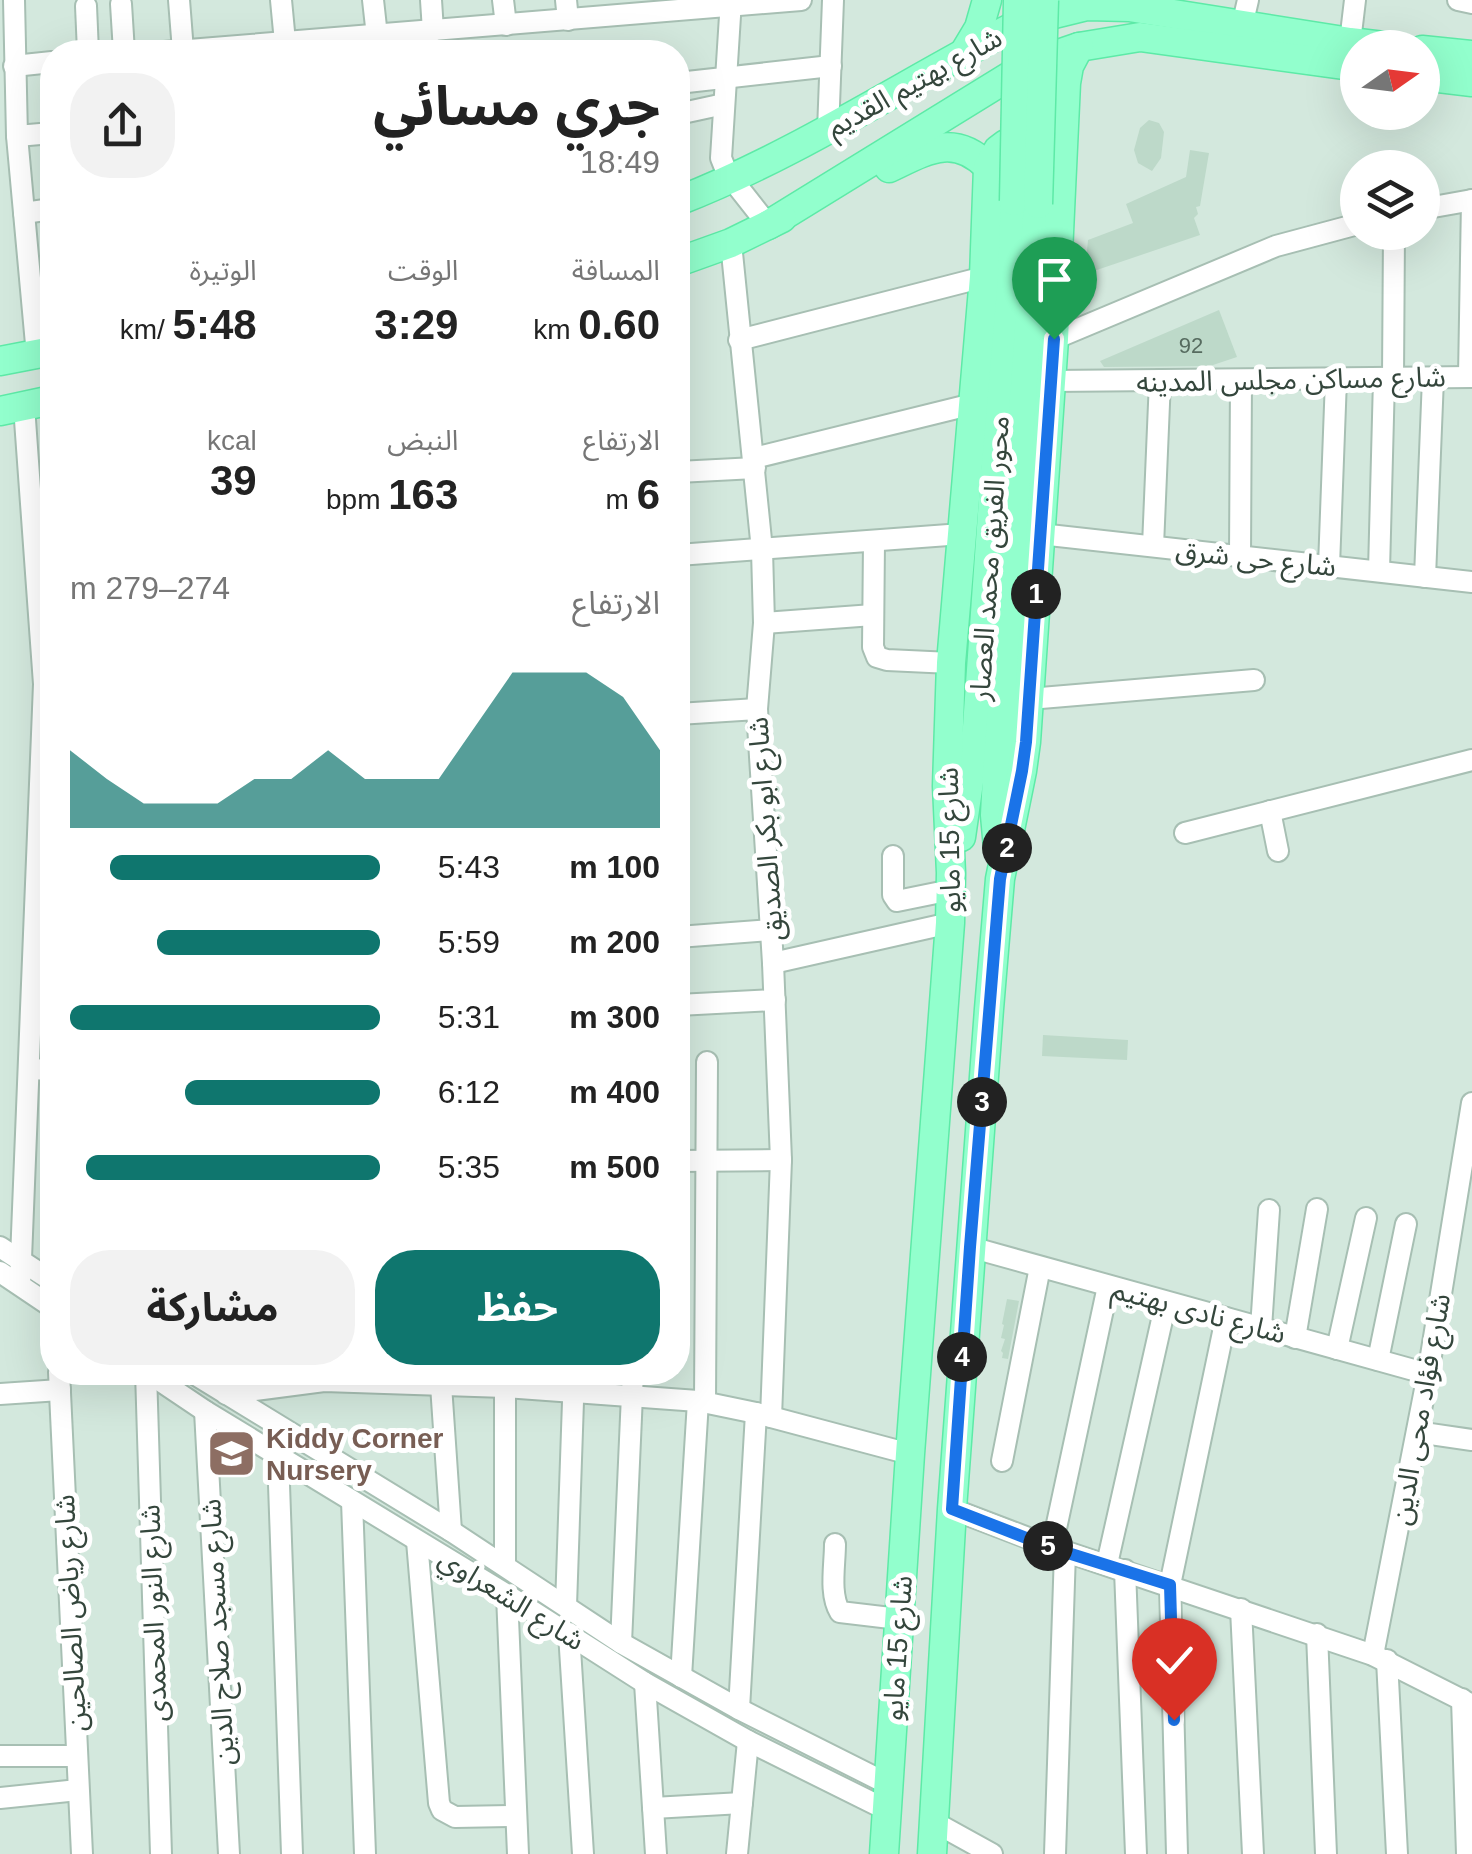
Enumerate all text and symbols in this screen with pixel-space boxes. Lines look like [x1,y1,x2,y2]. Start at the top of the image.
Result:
street label: شارع بهتيم القديم [821,22,1010,149]
north arrow [1340,30,1440,130]
map controls [1340,30,1440,250]
button: share [70,73,175,178]
text: جري مسائي [373,75,660,137]
text: 18:49 [580,144,660,180]
button: layers [1340,150,1440,250]
pin [1012,237,1097,340]
icon: arrive [1027,252,1082,307]
text: الوتيرة [189,255,257,286]
text: الوقت [388,255,458,286]
text: المسافة [572,255,660,286]
text: 5:48 [173,301,257,348]
text: 3:29 [374,301,458,348]
text: 0.60 [578,301,660,348]
text: /km [120,314,173,345]
text: km [533,314,578,345]
house number: 92 [1179,333,1203,358]
street label: شارع مساكن مجلس المدينه [1136,361,1446,403]
street label: محور الفريق محمد العصار [964,415,1017,703]
text: kcal [207,425,257,456]
text: النبض [387,425,458,456]
text: الارتفاع [583,425,660,456]
text: 39 [210,457,257,504]
text: 163 [388,471,458,518]
text: 6 [637,471,660,518]
text: bpm [326,484,388,515]
text: m [606,484,637,515]
street label: شارع حى شرق [1174,535,1338,587]
pin: 1 [1011,569,1061,619]
text: 274–279 m [70,570,230,606]
text: 1 [1028,578,1044,609]
text: الارتفاع [572,585,660,621]
street label: شارع ابو بكر الصديق [742,716,794,942]
street label: شارع 15 مايو [933,767,971,913]
pin: 2 [982,823,1032,873]
text: 2 [999,832,1015,863]
text: 5:43 [438,849,500,885]
text: 100 m [569,849,660,885]
text: 5:59 [438,924,500,960]
text: 200 m [569,924,660,960]
text: 5:31 [438,999,500,1035]
text: 300 m [569,999,660,1035]
text: 6:12 [438,1074,500,1110]
text: 400 m [569,1074,660,1110]
pin: 3 [957,1077,1007,1127]
text: 3 [974,1086,990,1117]
text: 5:35 [438,1149,500,1185]
text: 500 m [569,1149,660,1185]
button: مشاركة [70,1250,355,1365]
button: حفظ [375,1250,660,1365]
street label: شارع نادى بهتيم [1107,1273,1289,1355]
street label: شارع فؤاد محى الدين [1385,1291,1461,1528]
pin: 4 [937,1332,987,1382]
text: 4 [954,1341,970,1372]
place label: Kiddy Corner Nursery [266,1423,443,1486]
school or university icon: Kiddy Corner Nursery [205,1428,257,1480]
street label: شارع رياض الصالحين [49,1493,97,1732]
street label: شارع مسجد صلاح الدين [195,1498,245,1766]
street label: شارع النور المحمدى [134,1504,178,1722]
pin: 5 [1023,1521,1073,1571]
text: 5 [1040,1530,1056,1561]
street label: شارع الشعراوي [430,1542,590,1661]
street label: شارع 15 مايو [877,1574,923,1722]
pin [1132,1618,1217,1721]
icon: check [1147,1633,1202,1688]

